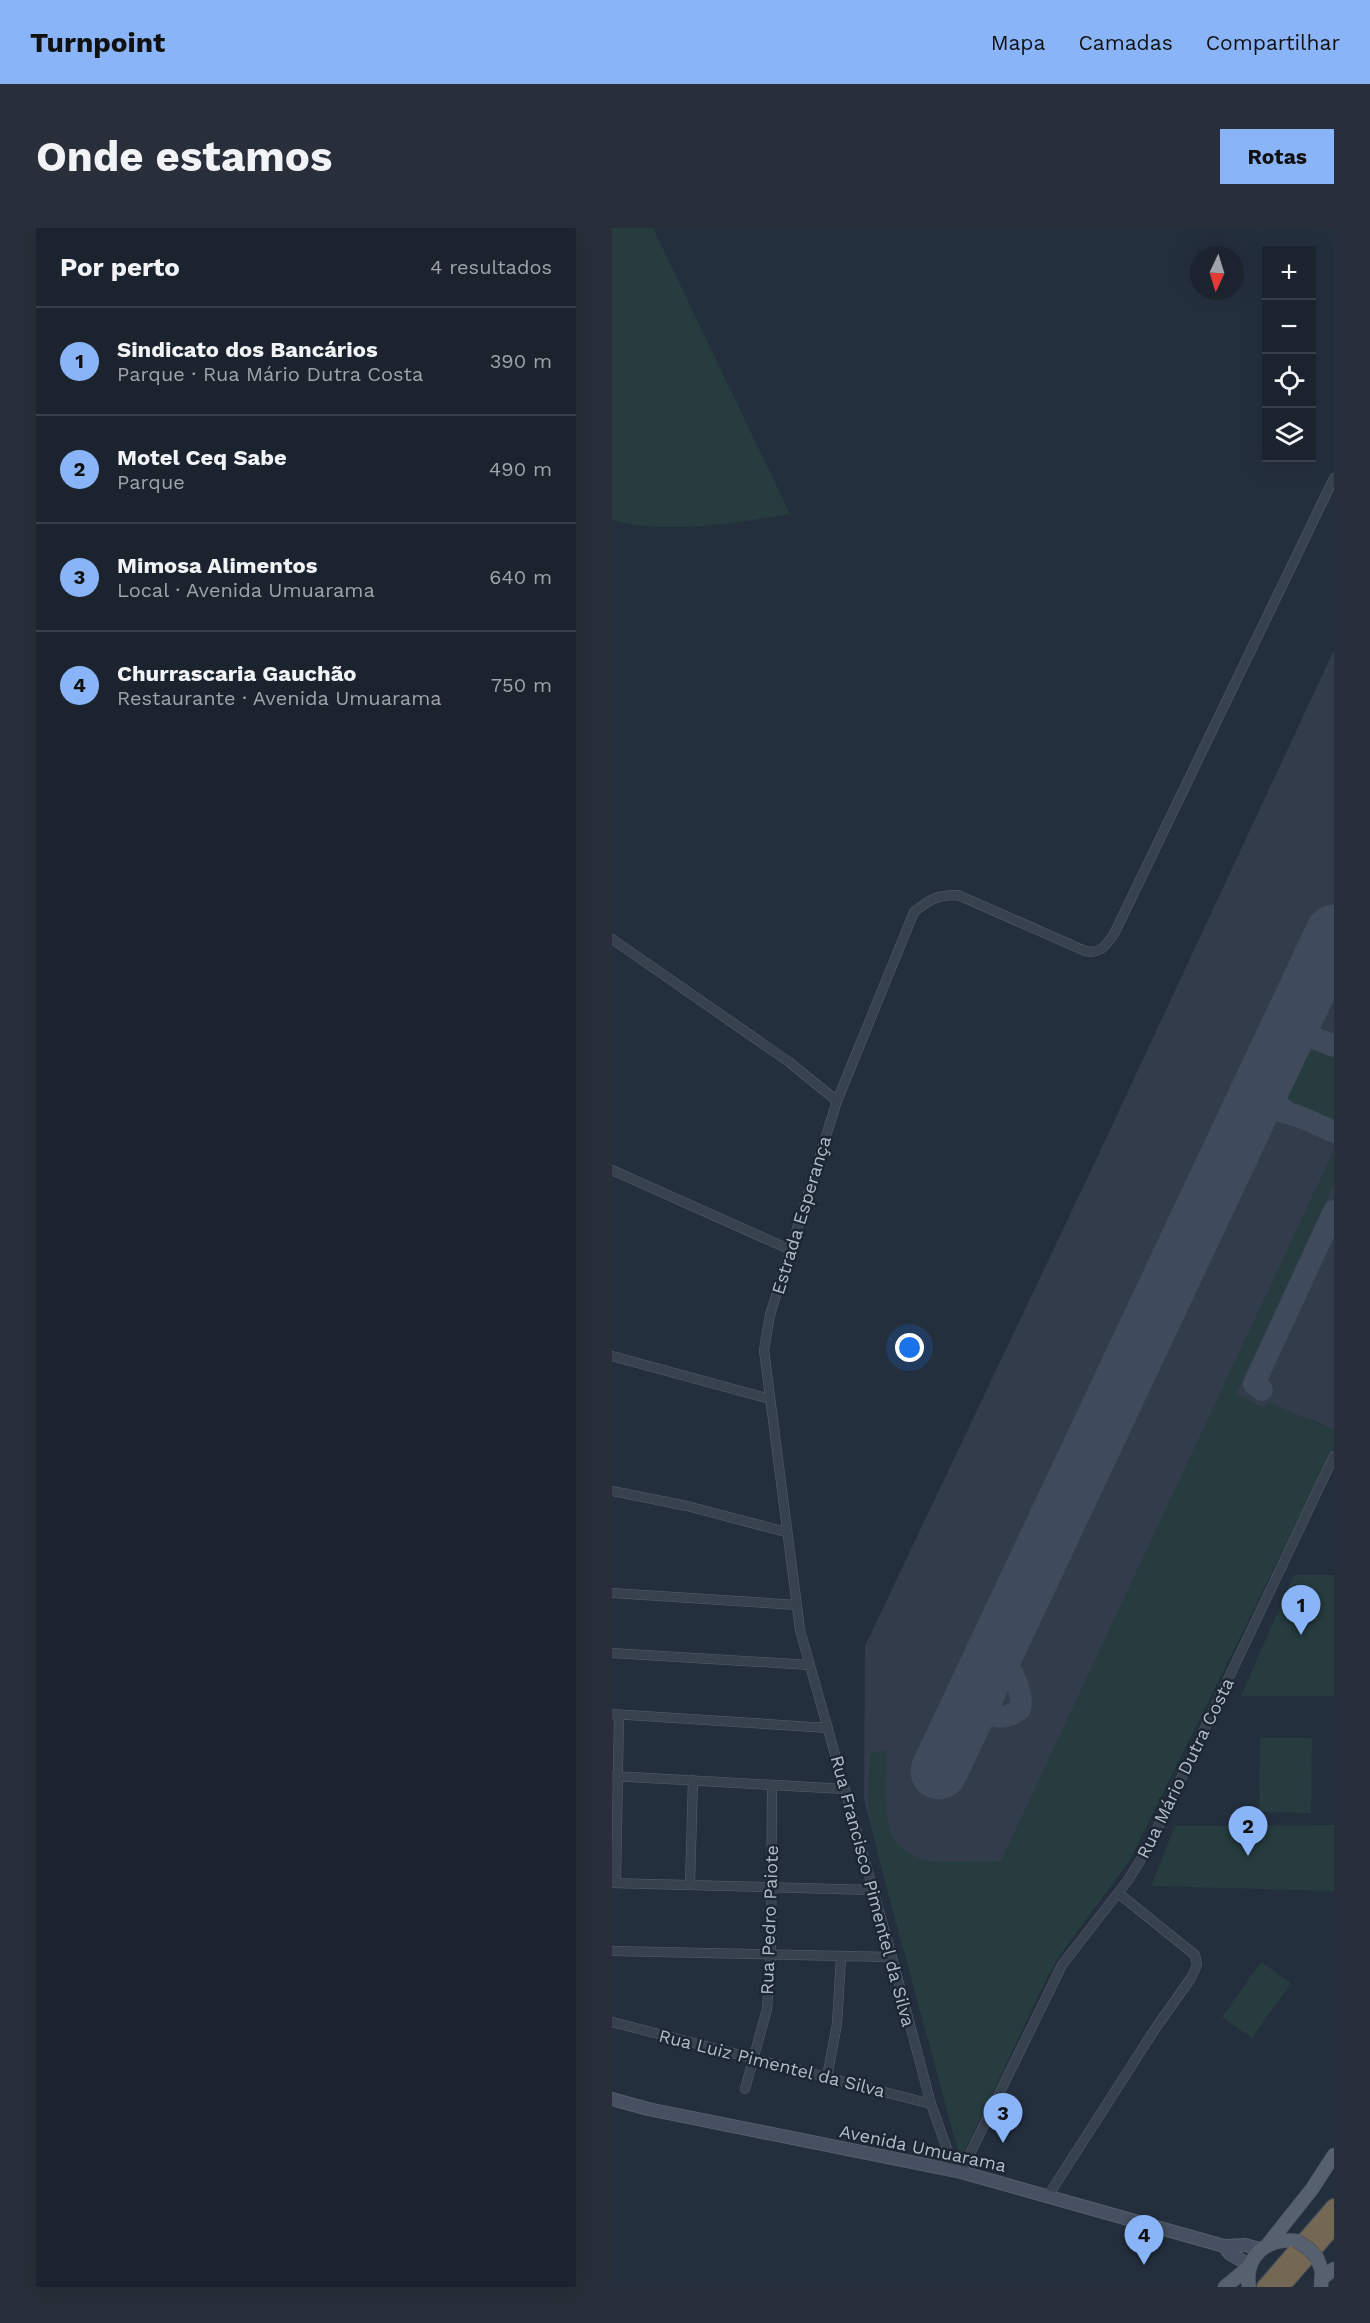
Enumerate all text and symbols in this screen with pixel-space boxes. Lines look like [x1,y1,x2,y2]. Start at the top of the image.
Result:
text: Turnpoint [30,26,165,59]
text: Mapa [991,30,1045,55]
text: Camadas [1078,30,1173,55]
text: Compartilhar [1206,30,1340,55]
button: Rotas [1220,129,1334,184]
text: Onde estamos [36,132,332,181]
north arrow [1190,246,1244,300]
map controls [1262,246,1316,462]
button: + [1262,246,1316,300]
text: Por perto [60,252,180,282]
text: 4 resultados [430,255,552,279]
button: − [1262,300,1316,354]
text: Sindicato dos Bancários [117,337,378,362]
text: 1 [75,349,84,373]
text: 390 m [490,349,552,373]
button: locate [1262,354,1316,408]
text: Parque · Rua Mário Dutra Costa [117,362,423,386]
button: layers [1262,408,1316,462]
text: Motel Ceq Sabe [117,445,287,470]
text: 2 [74,457,85,481]
text: 490 m [489,457,552,481]
text: Parque [117,470,185,494]
text: Mimosa Alimentos [117,553,317,578]
text: 3 [74,565,85,589]
text: 640 m [489,565,552,589]
text: Local · Avenida Umuarama [117,578,375,602]
text: Churrascaria Gauchão [117,661,357,686]
text: 4 [73,673,86,697]
text: 750 m [491,673,552,697]
text: Restaurante · Avenida Umuarama [117,686,442,710]
street label: Estrada Esperança [767,1133,835,1297]
your location [895,1333,924,1362]
pin: 1 [1282,1586,1320,1635]
street label: Rua Mário Dutra Costa [1132,1674,1238,1862]
street label: Rua Francisco Pimentel da Silva [827,1753,919,2029]
pin: 2 [1228,1806,1268,1856]
street label: Rua Pedro Paiote [756,1845,782,1995]
street label: Rua Luiz Pimentel da Silva [657,2025,887,2101]
pin: 3 [984,2094,1022,2143]
street label: Avenida Umuarama [838,2120,1008,2176]
pin: 4 [1124,2216,1164,2265]

